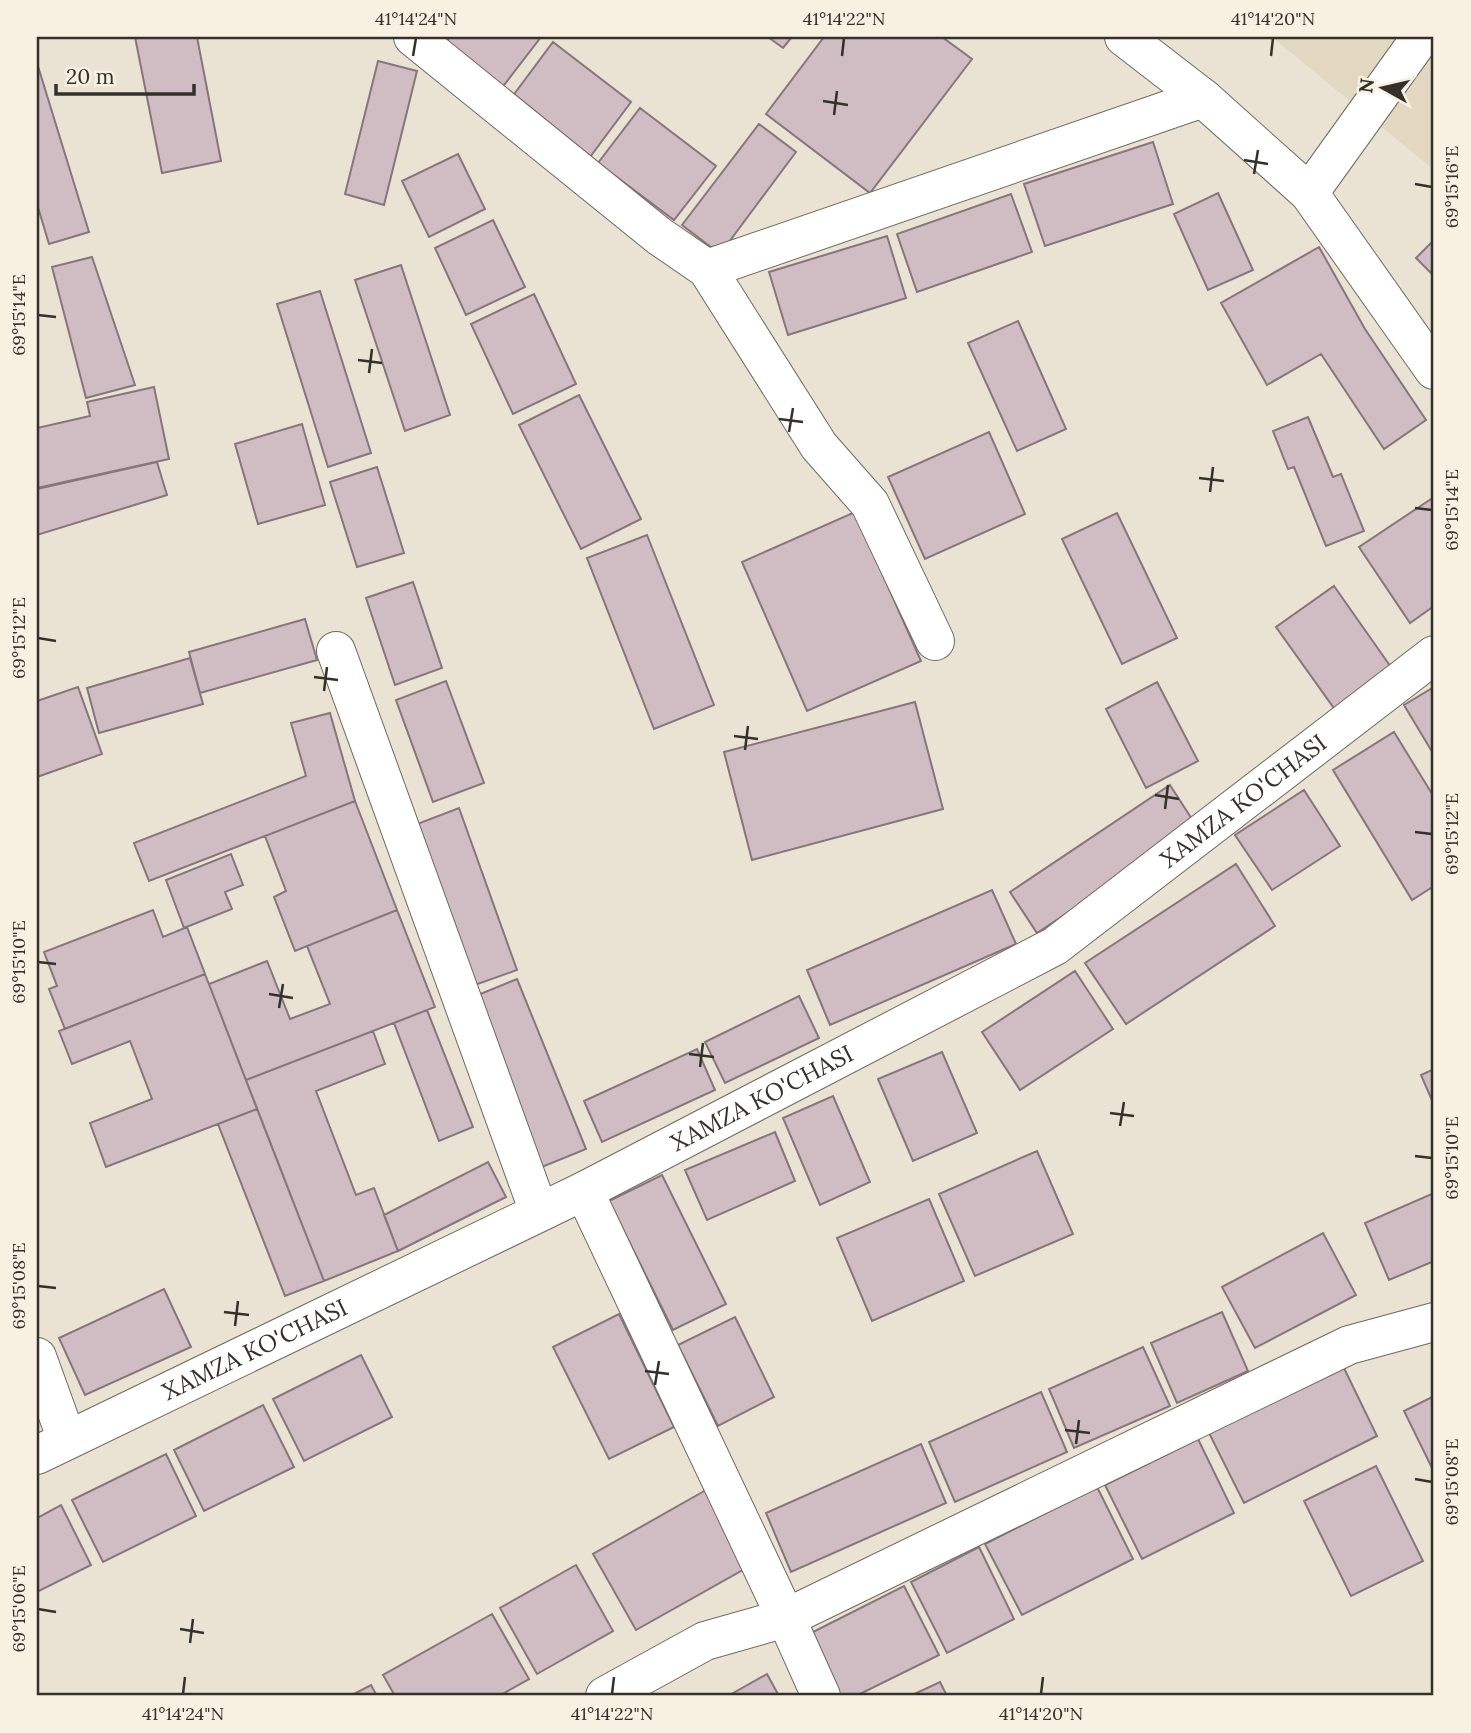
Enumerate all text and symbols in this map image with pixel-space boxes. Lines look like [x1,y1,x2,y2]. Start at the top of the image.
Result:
text: 41°14'24"N [375,7,457,30]
text: 41°14'22"N [803,7,885,30]
text: 41°14'20"N [1231,7,1315,30]
scale bar [56,52,194,96]
north arrow [1348,52,1418,122]
text: 20 m [66,63,115,90]
text: N [1353,76,1379,95]
text: 69°15'16"E [1440,146,1463,228]
text: 69°15'14"E [7,274,30,356]
text: 69°15'14"E [1440,469,1463,551]
text: 69°15'12"E [7,597,30,679]
street label: XAMZA KO'CHASI [1154,727,1333,875]
text: 69°15'12"E [1440,793,1463,875]
text: 69°15'10"E [7,920,30,1004]
street label: XAMZA KO'CHASI [665,1038,858,1158]
text: 69°15'10"E [1440,1116,1463,1200]
text: 69°15'08"E [7,1243,30,1329]
street label: XAMZA KO'CHASI [157,1292,352,1407]
text: 69°15'08"E [1440,1439,1463,1525]
text: 69°15'06"E [7,1565,30,1653]
text: 41°14'24"N [142,1702,224,1725]
text: 41°14'22"N [571,1702,653,1725]
text: 41°14'20"N [999,1702,1083,1725]

